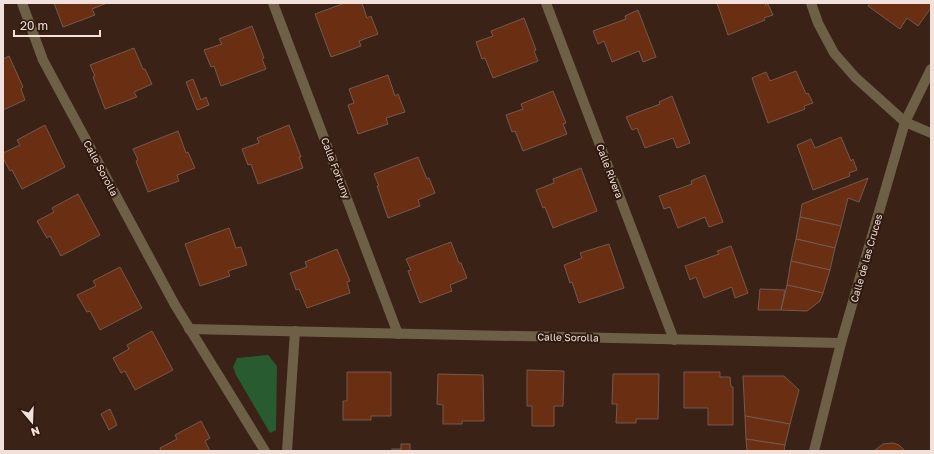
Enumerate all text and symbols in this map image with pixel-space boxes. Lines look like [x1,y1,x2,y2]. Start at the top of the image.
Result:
scale bar [14,12,100,38]
text: 20 m [20,18,48,33]
street label: Calle Fortuny [319,136,353,201]
street label: Calle Sorolla [81,138,121,198]
street label: Calle Rivera [594,142,626,200]
street label: Calle de las Cruces [848,212,884,304]
street label: Calle Sorolla [537,330,599,344]
north arrow [12,402,52,442]
text: N [29,424,41,439]

